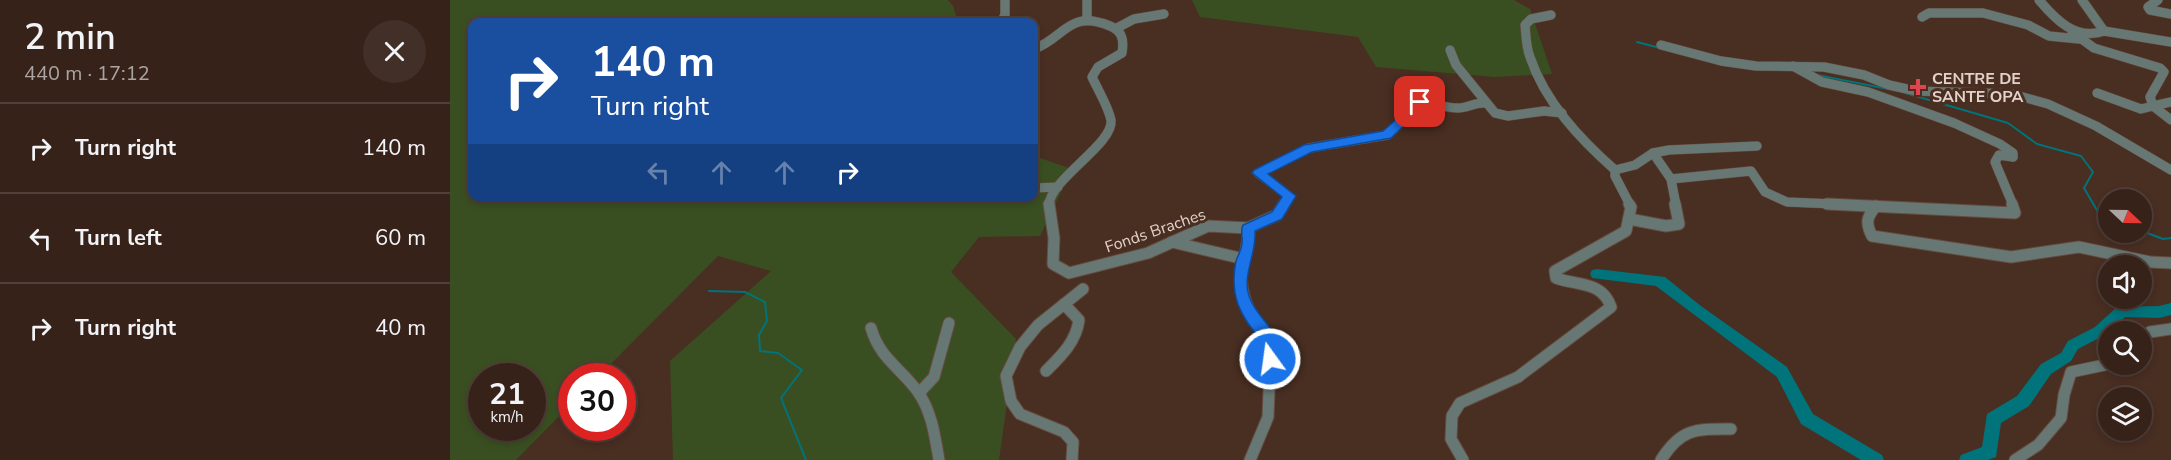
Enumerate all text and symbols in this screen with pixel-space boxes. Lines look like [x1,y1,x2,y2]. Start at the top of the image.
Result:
text: 2 min [24,13,116,62]
button: close [363,20,426,83]
text: 140 m [591,34,715,91]
icon: right [492,42,570,120]
text: 440 m · 17:12 [24,60,150,87]
place label: CENTRE DE SANTE OPA [1932,68,2024,108]
pin [1394,76,1445,127]
marker: CENTRE DE SANTE OPA [1909,78,1927,96]
icon: arrive [1403,85,1436,118]
text: Turn right [591,88,709,125]
icon: right [24,132,57,165]
text: Turn right [75,133,176,163]
text: 140 m [362,133,426,163]
icon: left [642,156,675,189]
icon: ahead [705,156,738,189]
icon: ahead [768,156,801,189]
icon: right [831,156,864,189]
north arrow [2098,189,2152,243]
map controls [2098,189,2152,441]
street label: Fonds Braches [1102,203,1209,258]
icon: left [24,222,57,255]
text: Turn left [75,223,162,253]
text: 60 m [375,223,426,253]
button: sound [2098,255,2152,309]
icon: right [24,312,57,345]
text: Turn right [75,313,176,343]
text: 40 m [375,313,426,343]
button: search [2098,321,2152,375]
position arrow [1238,327,1302,391]
speed limit sign: 30 [558,363,636,441]
text: 21 [489,374,525,415]
button: layers [2098,387,2152,441]
text: km/h [490,407,524,427]

